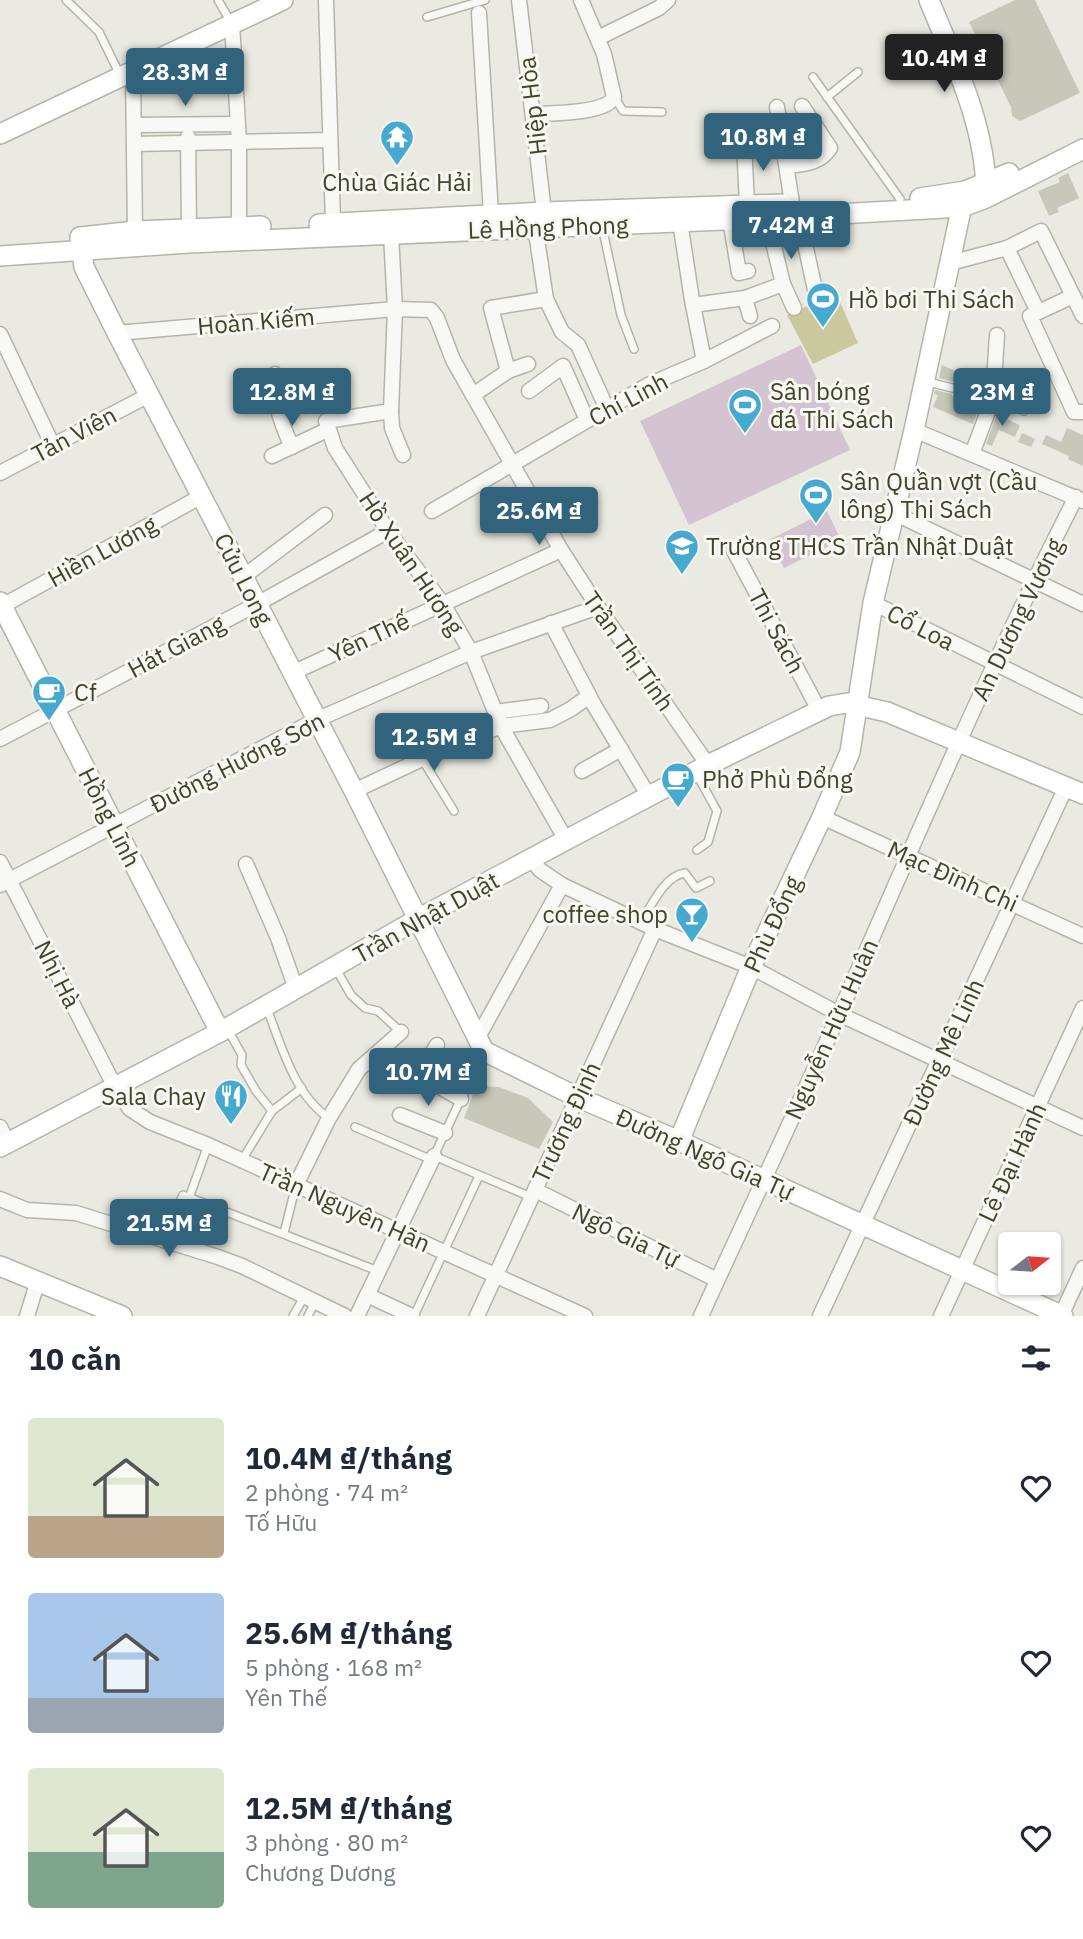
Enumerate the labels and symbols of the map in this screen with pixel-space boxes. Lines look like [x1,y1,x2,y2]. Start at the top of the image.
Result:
pin: 10.4M ₫ [879,34,1009,94]
pin: 28.3M ₫ [120,48,250,108]
street label: Hiệp Hòa [510,55,554,157]
pin: 10.8M ₫ [698,114,828,173]
temple icon: Chùa Giác Hải [378,118,416,167]
place label: Chùa Giác Hải [322,166,472,198]
pin: 7.42M ₫ [726,202,856,261]
street label: Lê Hồng Phong [467,208,629,246]
sports icon: Hồ bơi Thi Sách [804,280,842,329]
place label: Hồ bơi Thi Sách [848,283,1015,315]
street label: Hoàn Kiếm [196,300,316,342]
street label: Chí Linh [583,365,673,433]
pin: 12.8M ₫ [227,368,357,428]
pin: 23M ₫ [953,368,1051,428]
place label: Sân bóng đá Thi Sách [770,375,894,435]
sports icon: Sân bóng đá Thi Sách [726,386,764,435]
street label: Tản Viên [26,398,122,470]
place label: Sân Quần vợt (Cầu lông) Thi Sách [840,465,1037,525]
sports icon: Sân Quần vợt (Cầu lông) Thi Sách [797,476,835,525]
street label: Hồ Xuân Hương [352,485,472,641]
pin: 25.6M ₫ [474,488,604,547]
street label: Hiền Lương [41,508,163,594]
street label: Cửu Long [207,527,281,631]
school or university icon: Trường THCS Trần Nhật Duật [663,527,701,576]
place label: Trường THCS Trần Nhật Duật [706,530,1014,562]
street label: An Dương Vương [964,532,1070,706]
street label: Thi Sách [741,583,813,679]
street label: Trần Thị Tính [576,585,682,717]
street label: Cổ Loa [882,596,961,658]
street label: Yên Thế [323,604,415,670]
street label: Hát Giang [122,607,230,685]
cafe icon: Cf [30,673,68,722]
place label: Cf [74,676,97,708]
street label: Đường Hương Sơn [144,704,330,820]
pin: 12.5M ₫ [369,714,499,773]
cafe icon: Phở Phù Đổng [659,760,697,809]
street label: Hồng Lĩnh [71,762,149,872]
place label: Phở Phù Đổng [702,763,853,795]
street label: Mạc Đĩnh Chi [883,833,1023,919]
street label: Trần Nhật Duật [347,864,505,970]
street label: Phù Đổng [736,870,808,978]
bar icon: coffee shop [673,895,711,944]
place label: coffee shop [543,898,668,930]
street label: Nguyễn Hữu Huân [777,934,885,1124]
street label: Nhị Hà [27,935,89,1014]
street label: Đường Mê Linh [895,973,991,1131]
pin: 10.7M ₫ [363,1048,493,1108]
street label: Trương Định [524,1056,608,1188]
restaurant icon: Sala Chay [212,1077,250,1126]
place label: Sala Chay [101,1080,206,1112]
street label: Lê Đại Hành [970,1097,1054,1227]
street label: Đường Ngô Gia Tự [611,1101,799,1208]
street label: Trần Nguyên Hãn [254,1155,436,1259]
street label: Ngô Gia Tự [567,1195,685,1275]
pin: 21.5M ₫ [104,1200,234,1259]
north arrow [998,1232,1060,1295]

